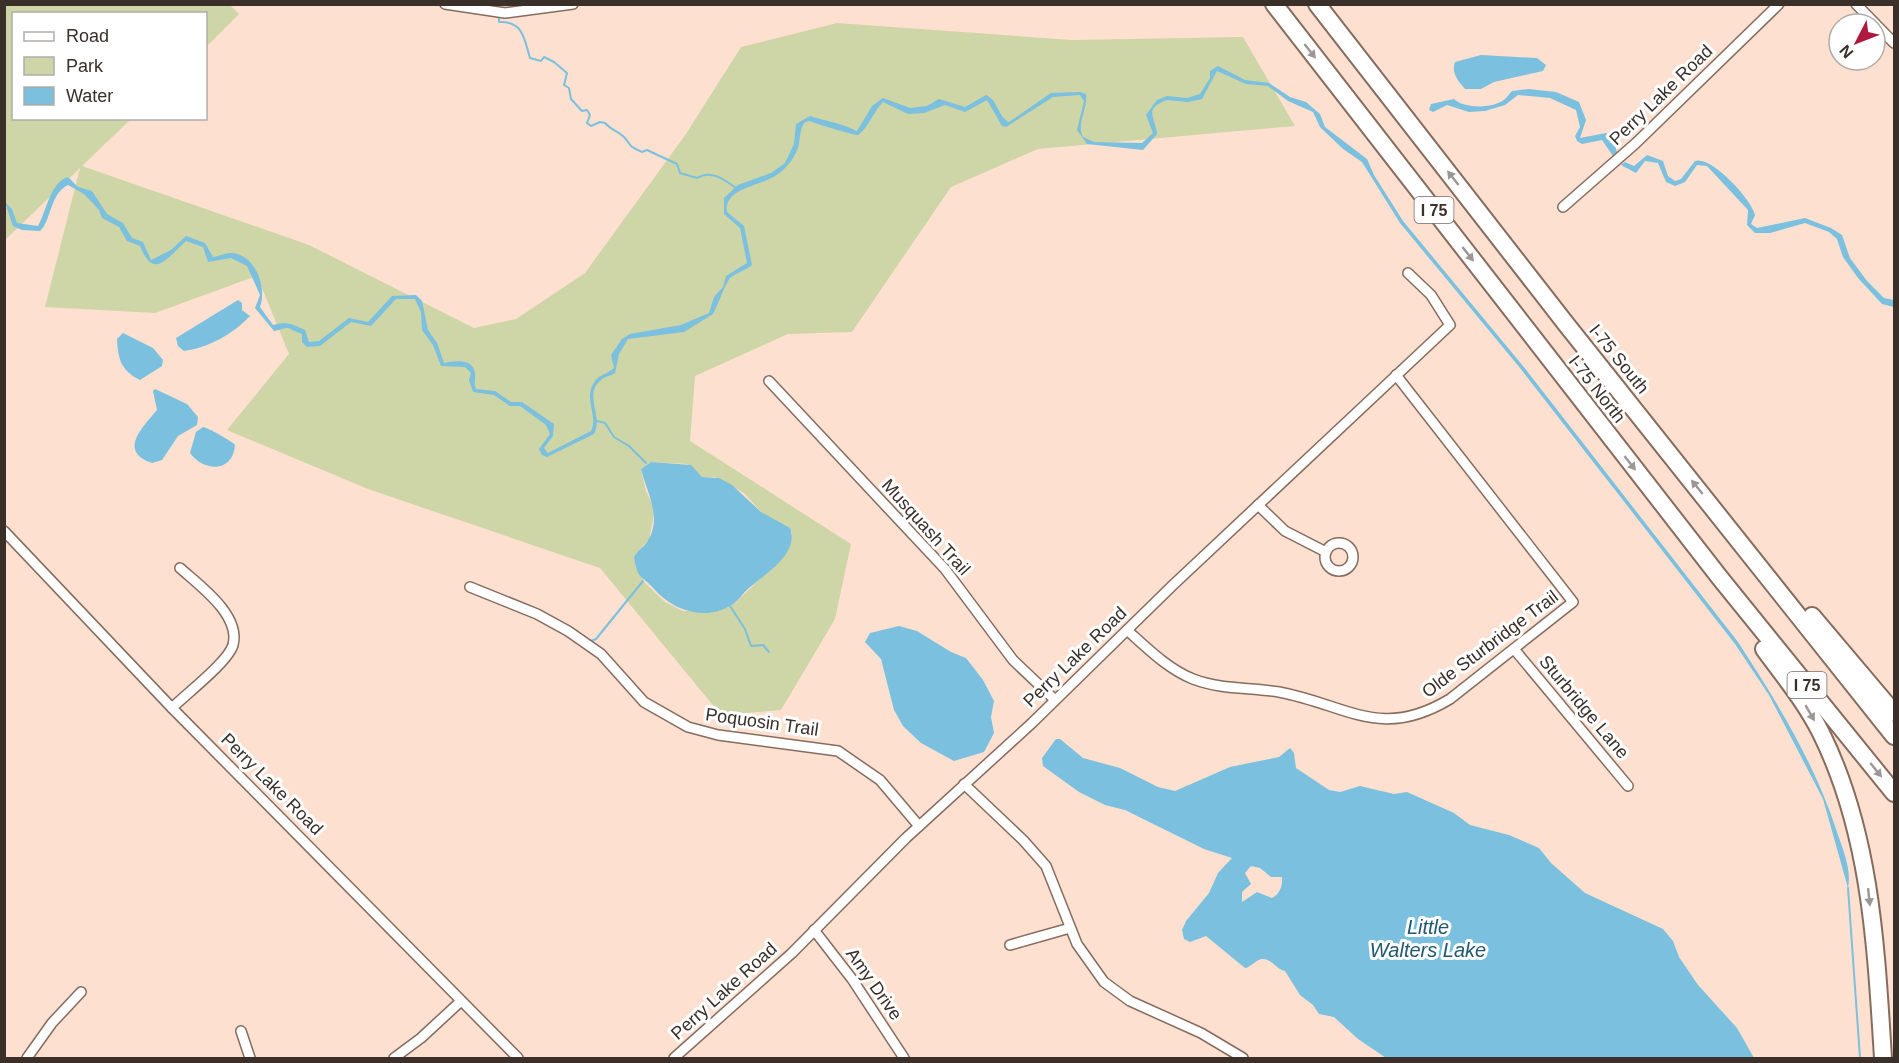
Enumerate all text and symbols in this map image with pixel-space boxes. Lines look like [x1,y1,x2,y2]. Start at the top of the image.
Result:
legend [12,12,207,120]
north arrow [1827,12,1887,72]
text: Road [66,26,109,46]
street label: Perry Lake Road [1605,41,1717,149]
text: N [1836,42,1856,62]
one-way arrow [1303,43,1315,58]
text: Park [66,56,104,76]
text: Water [66,86,113,106]
one-way arrow [1446,170,1459,186]
road number: I 75 [1414,197,1454,223]
one-way arrow [1462,247,1474,262]
street label: I-75 South [1585,320,1653,398]
street label: I-75 North [1564,351,1630,427]
one-way arrow [1623,455,1635,470]
street label: Musquash Trail [878,475,974,579]
one-way arrow [1691,479,1703,494]
street label: Olde Sturbridge Trail [1418,586,1562,702]
street label: Perry Lake Road [1019,603,1131,711]
street label: Sturbridge Lane [1535,652,1633,762]
road number: I 75 [1788,672,1826,698]
street label: Poquosin Trail [704,704,820,740]
one-way arrow [1804,705,1814,722]
street label: Perry Lake Road [217,729,327,839]
one-way arrow [1869,762,1882,777]
one-way arrow [1864,888,1874,907]
water label: Little Walters Lake [1370,916,1486,961]
street label: Perry Lake Road [667,938,781,1044]
street label: Amy Drive [842,944,906,1024]

